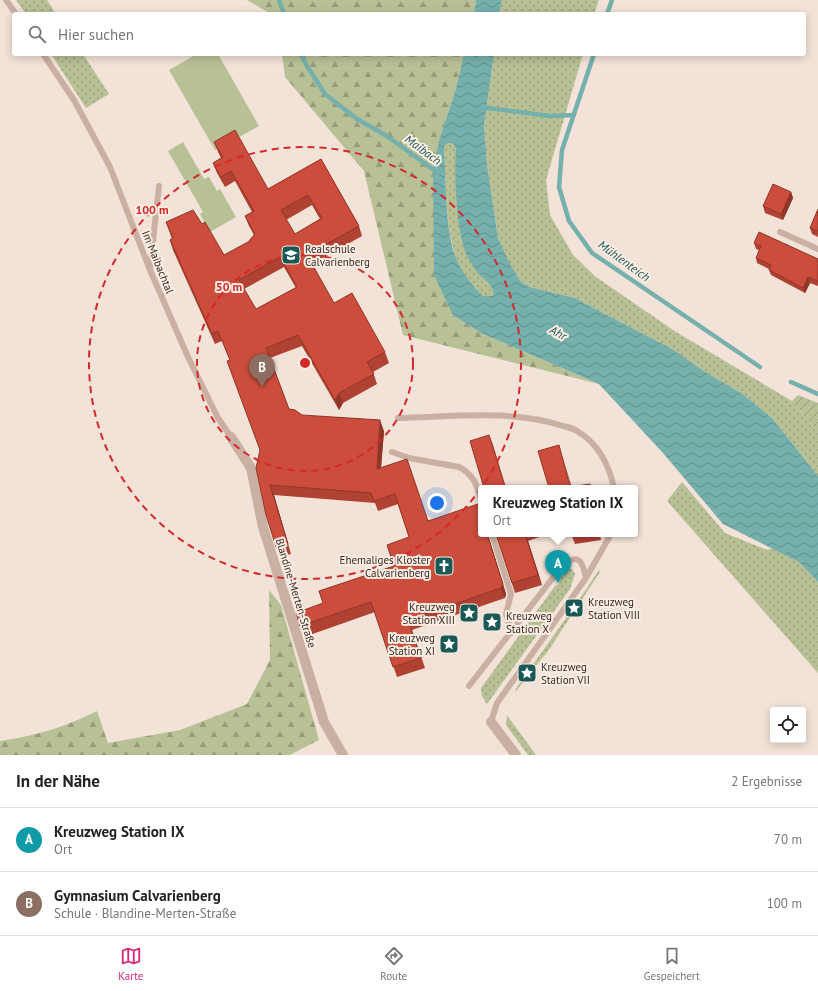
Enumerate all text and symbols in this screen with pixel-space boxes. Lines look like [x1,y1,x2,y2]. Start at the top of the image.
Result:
search box [12,12,806,56]
icon: search [26,23,48,45]
text: Hier suchen [58,25,134,44]
water label: Maibach [402,131,444,168]
text: 100 m [135,202,169,217]
street label: Im Maibachtal [139,228,177,296]
water label: Mühlenteich [595,237,653,284]
place label: Realschule Calvarienberg [305,242,370,269]
school or university icon: Realschule Calvarienberg [280,244,302,266]
text: 50 m [216,279,242,294]
water label: Ahr [546,321,570,344]
pin: B [249,354,275,387]
centre of rings [298,356,312,370]
popup [478,485,638,537]
your location [427,493,447,513]
text: Kreuzweg Station IX [493,493,623,512]
text: Ort [493,512,511,529]
street label: Blandine-Merten-Straße [273,536,319,650]
pin: A [545,550,571,583]
place label: Ehemaliges Kloster Calvarienberg [340,553,430,580]
church icon: Ehemaliges Kloster Calvarienberg [433,555,455,577]
place label: Kreuzweg Station VIII [588,595,640,622]
place icon: Kreuzweg Station VIII [563,597,585,619]
place label: Kreuzweg Station XIII [402,600,455,627]
place icon: Kreuzweg Station XIII [458,602,480,624]
place label: Kreuzweg Station X [506,609,552,636]
place icon: Kreuzweg Station X [481,611,503,633]
place label: Kreuzweg Station XI [389,631,435,658]
place icon: Kreuzweg Station XI [438,633,460,655]
place label: Kreuzweg Station VII [541,660,590,687]
place icon: Kreuzweg Station VII [516,662,538,684]
map controls [770,707,806,743]
button: locate [770,707,806,743]
text: In der Nähe [16,770,100,792]
text: 2 Ergebnisse [731,773,802,790]
text: Kreuzweg Station IX [54,822,185,841]
text: A [25,831,33,848]
text: 70 m [774,831,802,848]
text: Ort [54,841,72,858]
text: Gymnasium Calvarienberg [54,886,221,905]
text: B [25,895,33,912]
text: 100 m [767,895,802,912]
text: Schule · Blandine-Merten-Straße [54,905,236,922]
tab: Karte [118,945,143,983]
tab: Route [380,945,407,983]
tab: Gespeichert [644,945,700,983]

